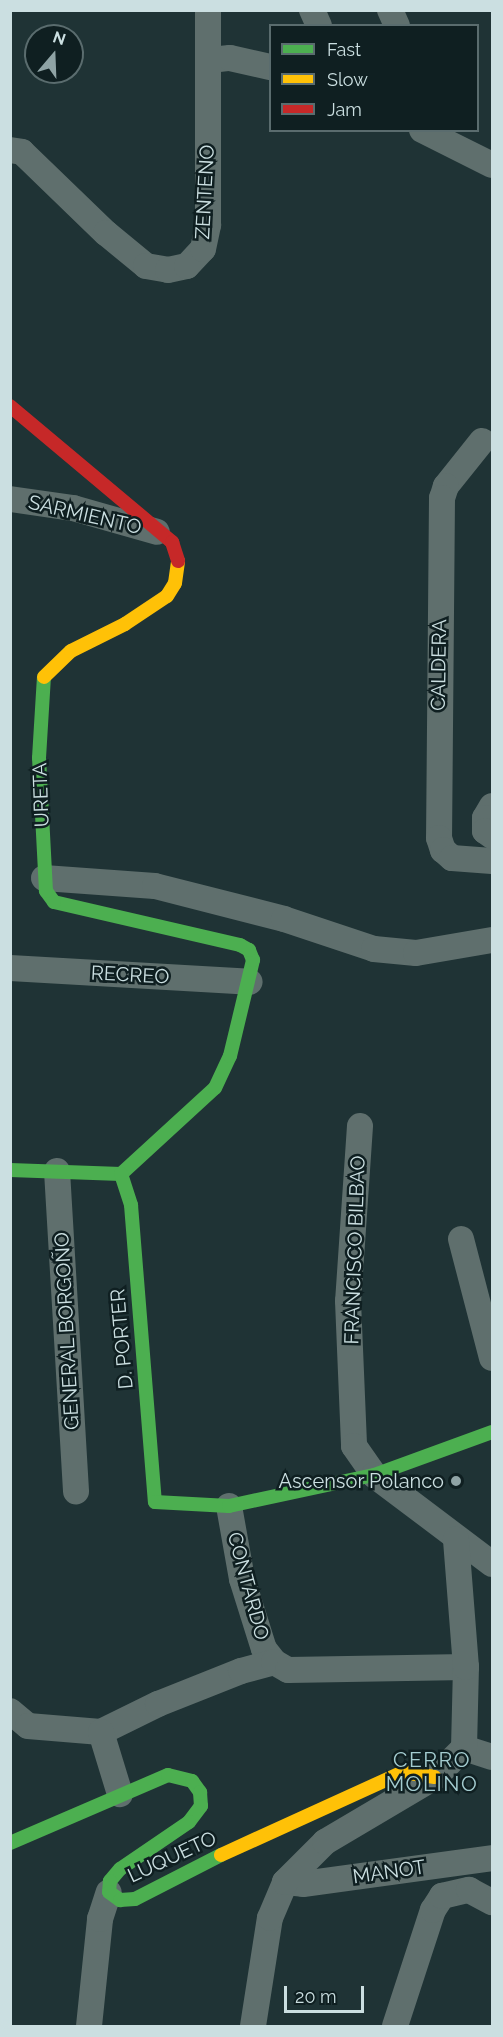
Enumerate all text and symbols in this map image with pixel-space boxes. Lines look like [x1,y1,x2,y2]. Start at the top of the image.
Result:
north arrow [24,24,84,84]
legend [269,24,479,132]
text: N [51,27,68,49]
text: Fast [327,39,361,60]
text: Slow [327,69,368,90]
text: Jam [327,99,362,120]
street label: ZENTENO [191,144,219,240]
street label: SARMIENTO [26,490,144,540]
street label: CALDERA [426,619,452,711]
street label: URETA [28,762,54,828]
street label: RECREO [90,961,170,989]
street label: FRANCISCO BILBAO [340,1155,370,1345]
street label: GENERAL BORGOÑO [50,1231,84,1431]
street label: D. PORTER [106,1288,138,1390]
place label: Ascensor Polanco [278,1469,444,1493]
marker: Ascensor Polanco [449,1474,463,1488]
street label: CONTARDO [222,1529,274,1643]
district label: CERRO MOLINO [386,1747,478,1797]
street label: LUQUETO [124,1826,220,1888]
street label: MANOT [351,1855,427,1889]
scale bar [287,1974,366,2012]
text: 20 m [295,1986,337,2007]

